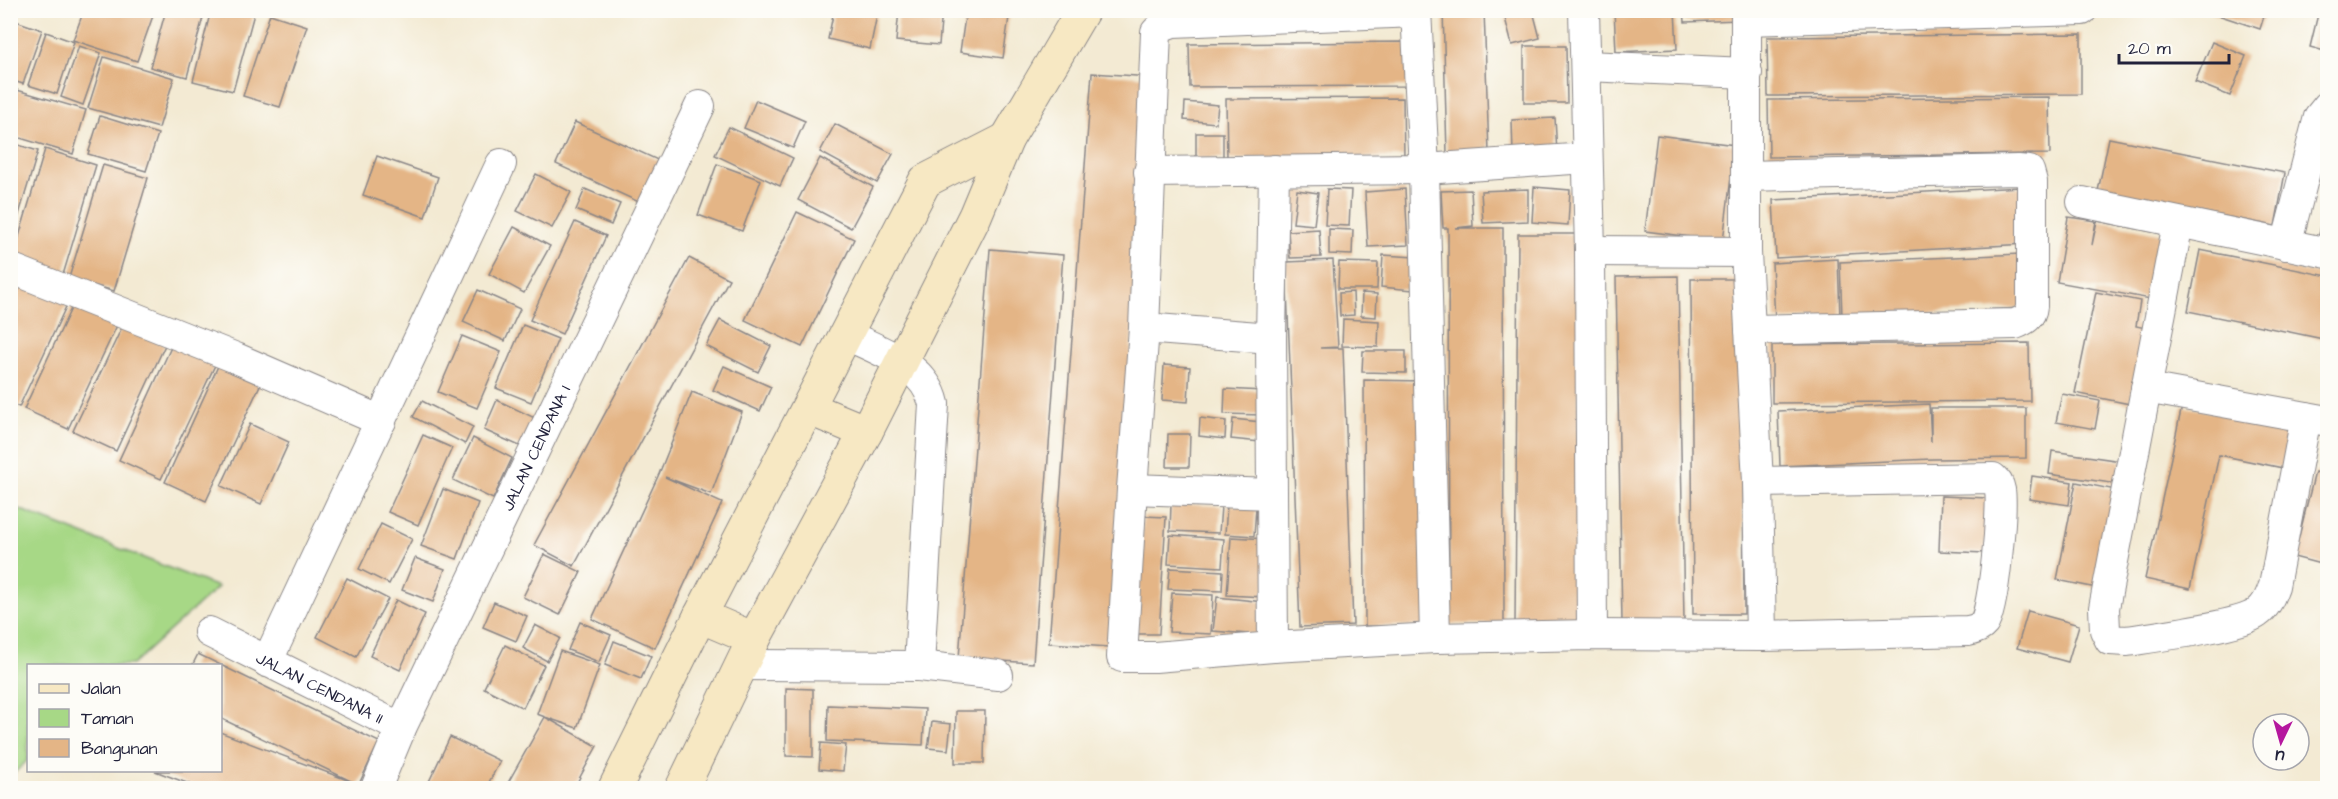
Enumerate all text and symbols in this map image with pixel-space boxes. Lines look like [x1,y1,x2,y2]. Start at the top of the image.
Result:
scale bar [2119,27,2228,65]
text: 20 m [2128,36,2171,61]
street label: JALAN CENDANA I [497,382,576,515]
street label: JALAN CENDANA II [252,647,387,729]
legend [27,664,222,772]
text: Jalan [81,676,121,701]
text: Taman [81,706,134,731]
north arrow [2251,712,2311,772]
text: Bangunan [81,736,158,762]
text: U [2274,745,2285,767]

